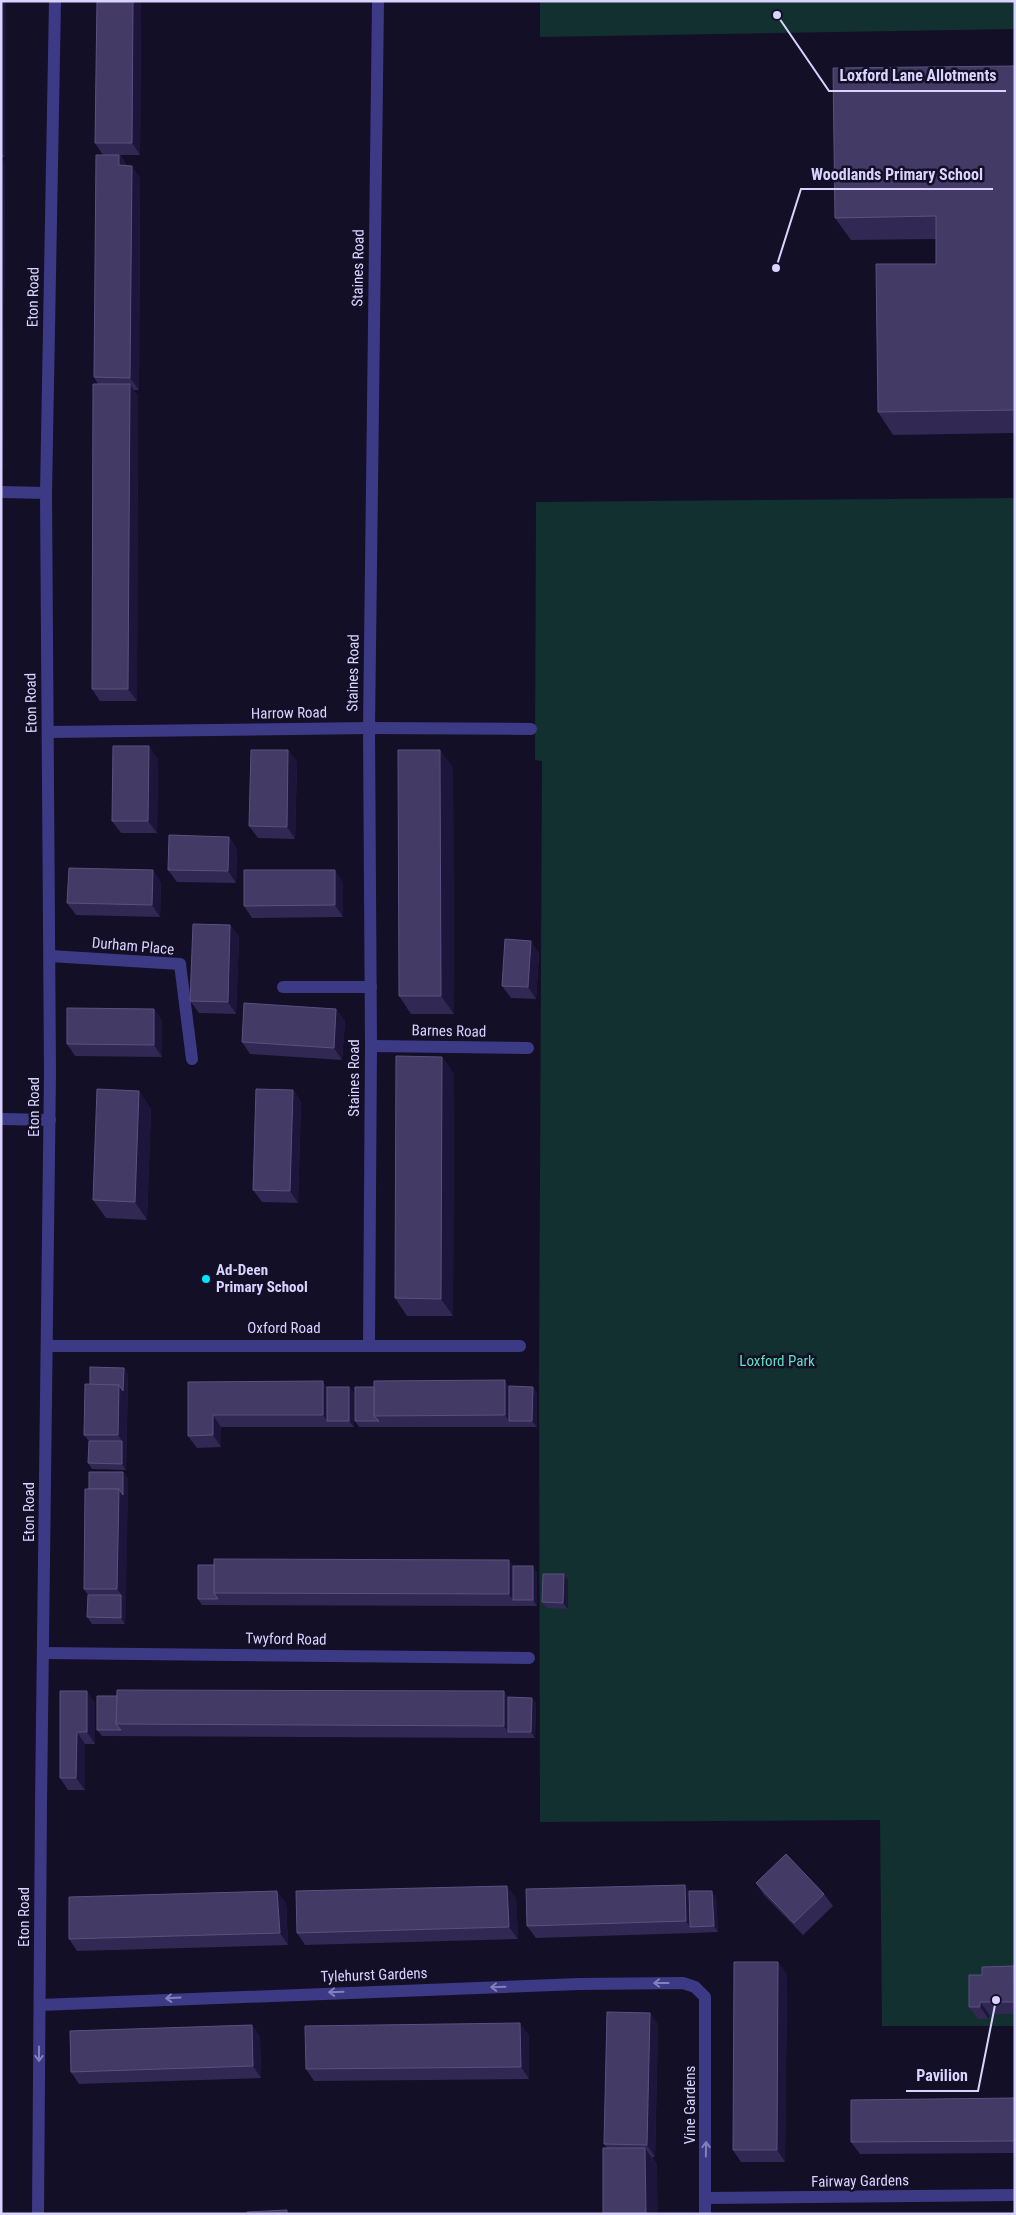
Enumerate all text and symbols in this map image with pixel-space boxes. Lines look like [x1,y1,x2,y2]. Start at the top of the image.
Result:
callout: Loxford Lane Allotments [829,60,1006,91]
text: Loxford Lane Allotments [839,66,997,85]
callout: Woodlands Primary School [801,158,993,189]
text: Woodlands Primary School [811,165,983,184]
street label: Staines Road [348,229,368,307]
street label: Eton Road [23,267,43,327]
street label: Staines Road [343,634,363,712]
street label: Eton Road [21,673,41,733]
street label: Harrow Road [251,703,327,723]
street label: Durham Place [91,933,175,959]
street label: Barnes Road [412,1021,486,1041]
street label: Staines Road [345,1039,363,1117]
street label: Eton Road [25,1077,43,1137]
place label: Ad-Deen Primary School [216,1261,308,1296]
marker: Ad-Deen Primary School [200,1273,212,1285]
street label: Oxford Road [247,1319,321,1337]
park label: Loxford Park [739,1352,815,1370]
street label: Eton Road [20,1482,38,1542]
street label: Twyford Road [245,1629,327,1649]
street label: Eton Road [15,1887,33,1947]
street label: Tylehurst Gardens [320,1964,428,1986]
one-way arrow [653,1978,669,1988]
one-way arrow [491,1982,507,1991]
one-way arrow [328,1988,344,1997]
one-way arrow [166,1994,182,2003]
one-way arrow [34,2045,44,2061]
callout: Pavilion [906,2060,978,2091]
street label: Vine Gardens [681,2066,699,2144]
text: Pavilion [916,2066,968,2085]
one-way arrow [701,2141,711,2158]
street label: Fairway Gardens [811,2171,909,2191]

